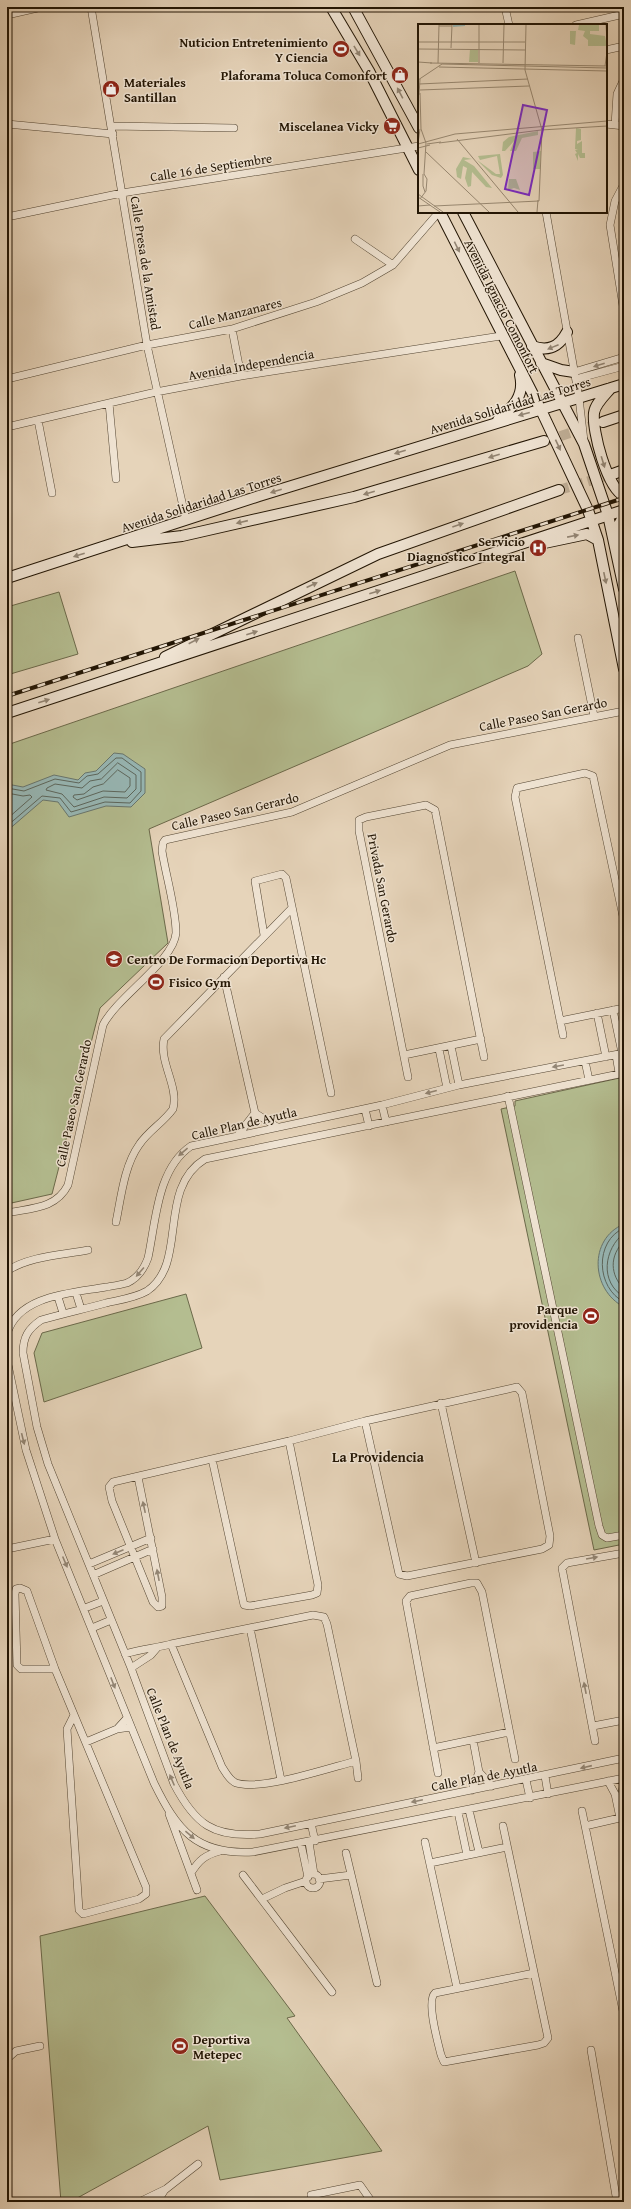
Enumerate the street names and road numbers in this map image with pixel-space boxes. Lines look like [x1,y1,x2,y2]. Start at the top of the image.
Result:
street label: Calle 16 de Septiembre [149,148,273,187]
street label: Calle Presa de la Amistad [126,195,165,332]
street label: Avenida Ignacio Comonfort [459,236,544,377]
street label: Calle Manzanares [187,293,284,334]
street label: Avenida Independencia [187,344,316,385]
street label: Avenida Solidaridad Las Torres [427,372,593,439]
street label: Avenida Solidaridad Las Torres [119,468,284,537]
street label: Calle Paseo San Gerardo [477,693,609,736]
street label: Calle Paseo San Gerardo [170,788,301,835]
street label: Privada San Gerardo [363,832,402,945]
street label: Calle Paseo San Gerardo [51,1037,96,1169]
street label: Calle Plan de Ayutla [190,1102,299,1145]
street label: Calle Plan de Ayutla [142,1685,200,1792]
street label: Calle Plan de Ayutla [430,1757,539,1796]

